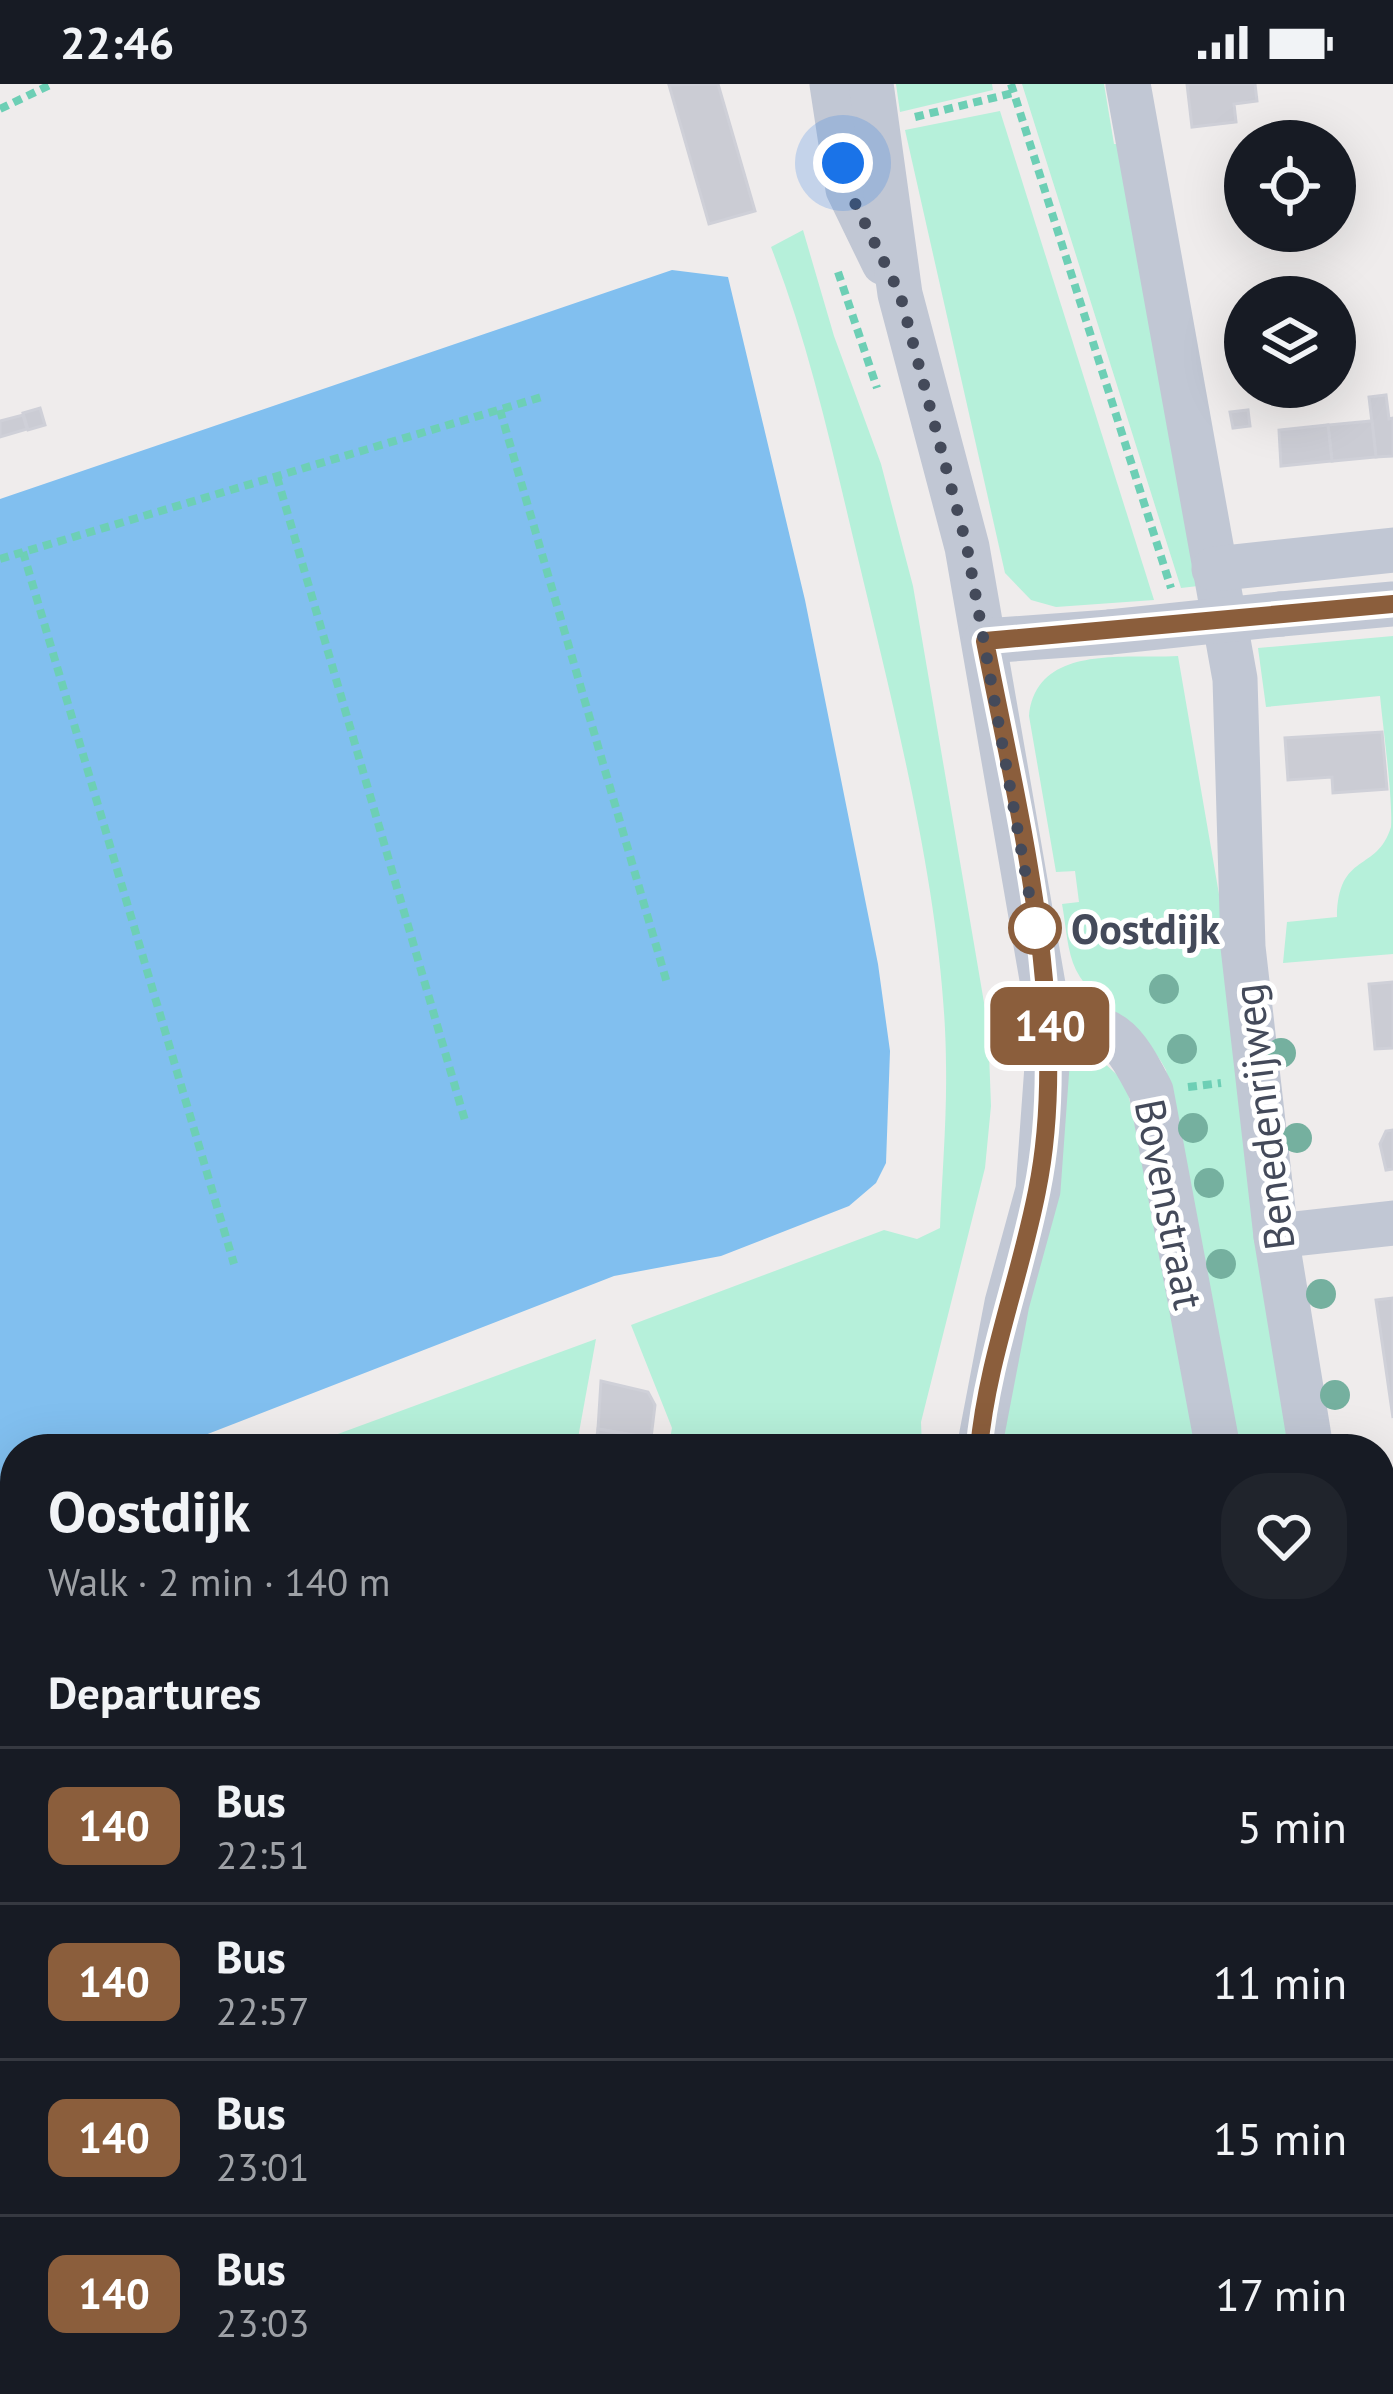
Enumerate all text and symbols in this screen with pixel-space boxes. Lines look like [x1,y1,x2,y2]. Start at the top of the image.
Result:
text: 22:46 [60,13,174,71]
map controls [1224,120,1356,408]
button: locate [1224,120,1356,252]
your location [813,133,873,193]
button: layers [1224,276,1356,408]
place label: Oostdijk [1071,901,1220,956]
marker: Oostdijk [1010,903,1060,953]
street label: Benedenrijweg [1219,981,1307,1253]
line badge: 140 [981,987,1119,1065]
text: 140 [1014,998,1086,1053]
street label: Bovenstraat [1123,1094,1217,1314]
button: heart [1221,1473,1347,1599]
text: Oostdijk [48,1474,250,1548]
text: Walk · 2 min · 140 m [48,1556,390,1607]
text: Departures [48,1663,261,1721]
text: Bus [216,1771,286,1829]
text: 5 min [1237,1797,1347,1855]
text: 140 [78,1798,150,1853]
text: 22:51 [216,1829,310,1880]
text: Bus [216,1927,286,1985]
text: 11 min [1213,1953,1347,2011]
text: 140 [78,1954,150,2009]
text: 22:57 [216,1985,310,2036]
text: Bus [216,2083,286,2141]
text: 15 min [1213,2109,1347,2167]
text: 140 [78,2110,150,2165]
text: 23:01 [216,2141,310,2192]
text: Bus [216,2239,286,2297]
text: 17 min [1215,2265,1347,2323]
text: 140 [78,2266,150,2321]
text: 23:03 [216,2297,310,2348]

